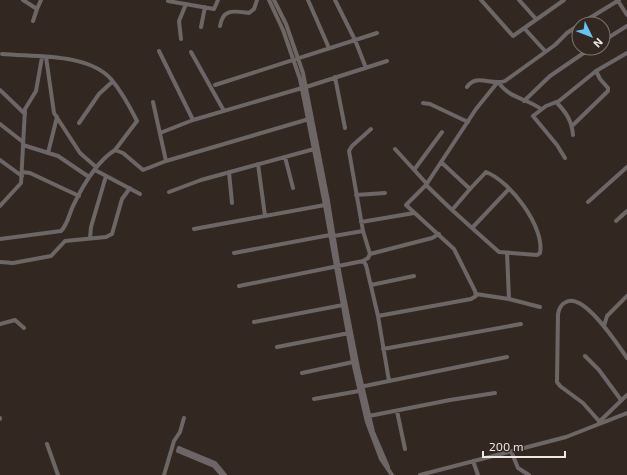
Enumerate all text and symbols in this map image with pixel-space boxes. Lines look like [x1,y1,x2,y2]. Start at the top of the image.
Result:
north arrow [571,16,611,56]
text: N [591,36,606,51]
scale bar [483,433,565,459]
text: 200 m [489,439,523,453]

